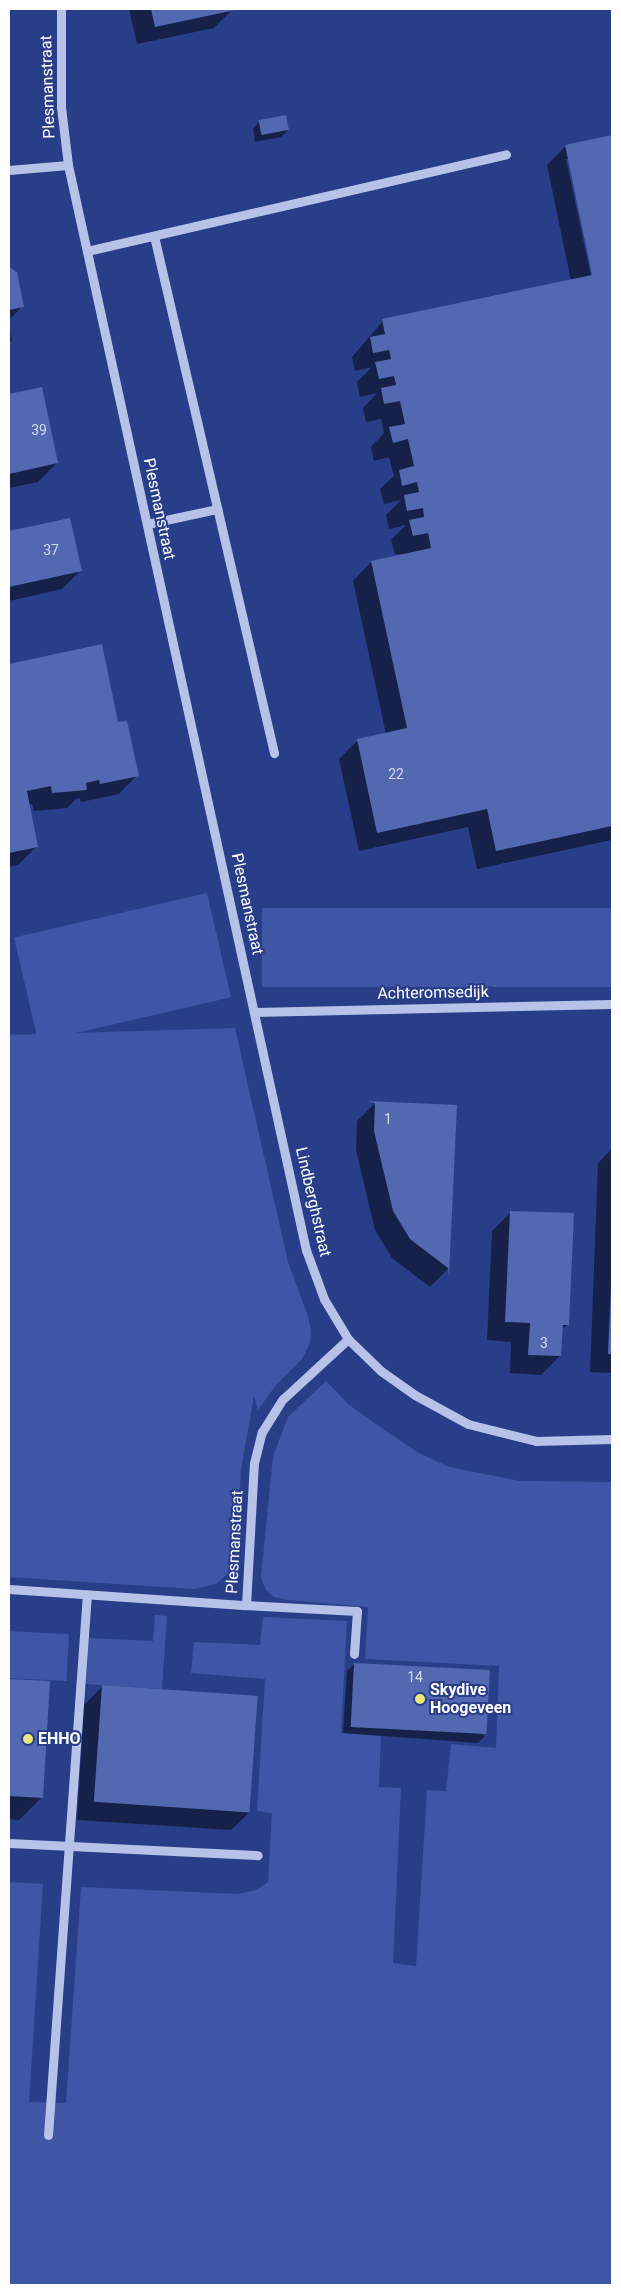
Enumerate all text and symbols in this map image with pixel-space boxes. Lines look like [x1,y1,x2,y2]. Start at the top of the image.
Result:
street label: Plesmanstraat [37,35,59,139]
house number: 39 [31,422,47,438]
street label: Plesmanstraat [139,456,179,562]
house number: 37 [43,542,59,558]
house number: 22 [388,766,404,782]
street label: Plesmanstraat [227,851,267,957]
street label: Achteromsedijk [377,982,489,1004]
house number: 1 [384,1111,392,1127]
street label: Lindberghstraat [291,1145,335,1259]
house number: 3 [540,1335,548,1351]
street label: Plesmanstraat [223,1490,247,1594]
house number: 14 [407,1669,423,1685]
place label: Skydive Hoogeveen [430,1680,511,1718]
marker: Skydive Hoogeveen [414,1693,426,1705]
place label: EHHO [38,1729,81,1749]
marker: EHHO [22,1733,34,1745]

